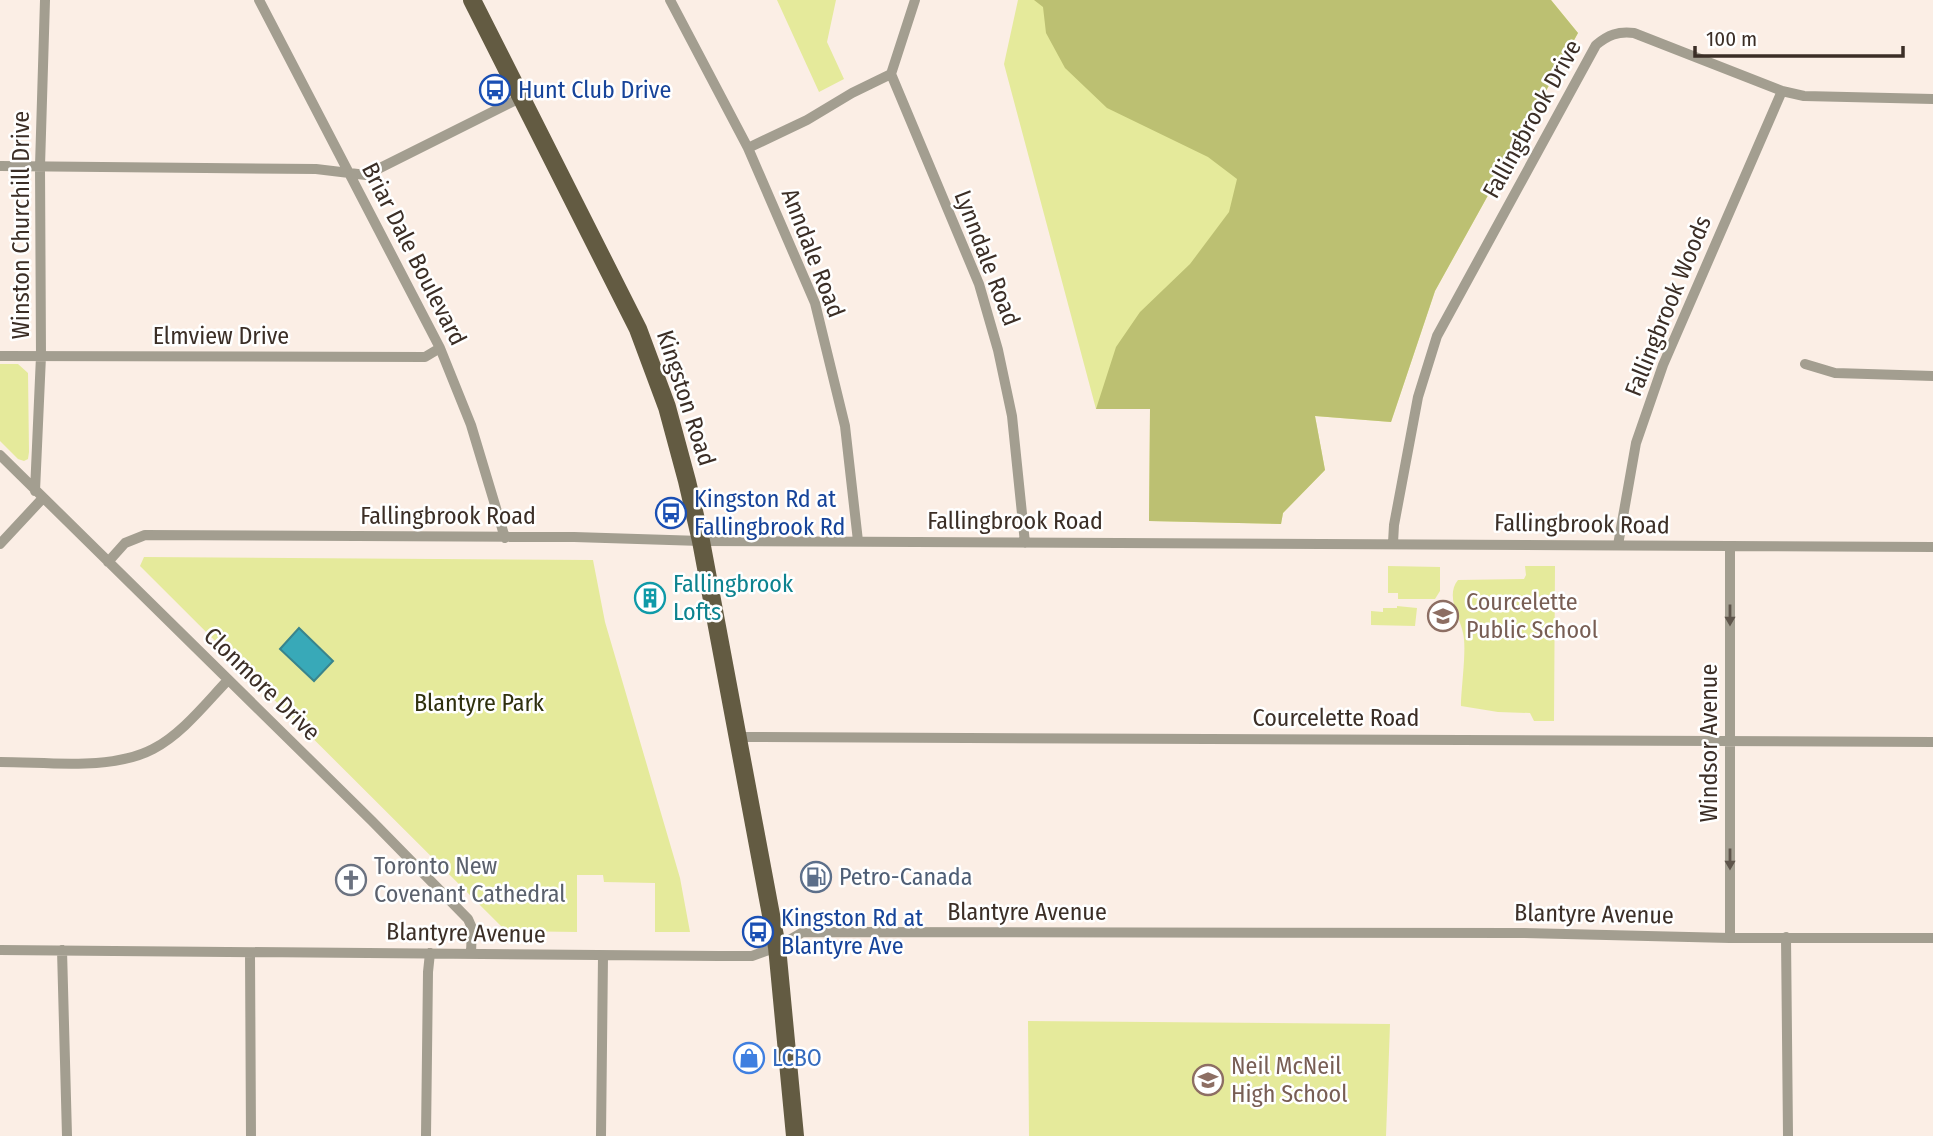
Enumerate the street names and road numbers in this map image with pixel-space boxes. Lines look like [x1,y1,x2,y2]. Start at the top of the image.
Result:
street label: Fallingbrook Drive [1477,35,1587,203]
street label: Winston Churchill Drive [7,111,35,339]
street label: Briar Dale Boulevard [356,158,472,350]
street label: Anndale Road [776,185,850,321]
street label: Lynndale Road [948,186,1026,330]
street label: Fallingbrook Woods [1619,212,1717,400]
street label: Elmview Drive [153,322,289,350]
street label: Kingston Road [651,327,721,469]
street label: Fallingbrook Road [360,502,536,530]
street label: Fallingbrook Road [927,507,1103,535]
street label: Fallingbrook Road [1494,508,1670,540]
street label: Clonmore Drive [198,622,326,746]
street label: Windsor Avenue [1695,664,1723,822]
street label: Courcelette Road [1253,704,1419,732]
street label: Blantyre Avenue [947,898,1107,926]
street label: Blantyre Avenue [1514,899,1674,929]
street label: Blantyre Avenue [386,918,546,948]

